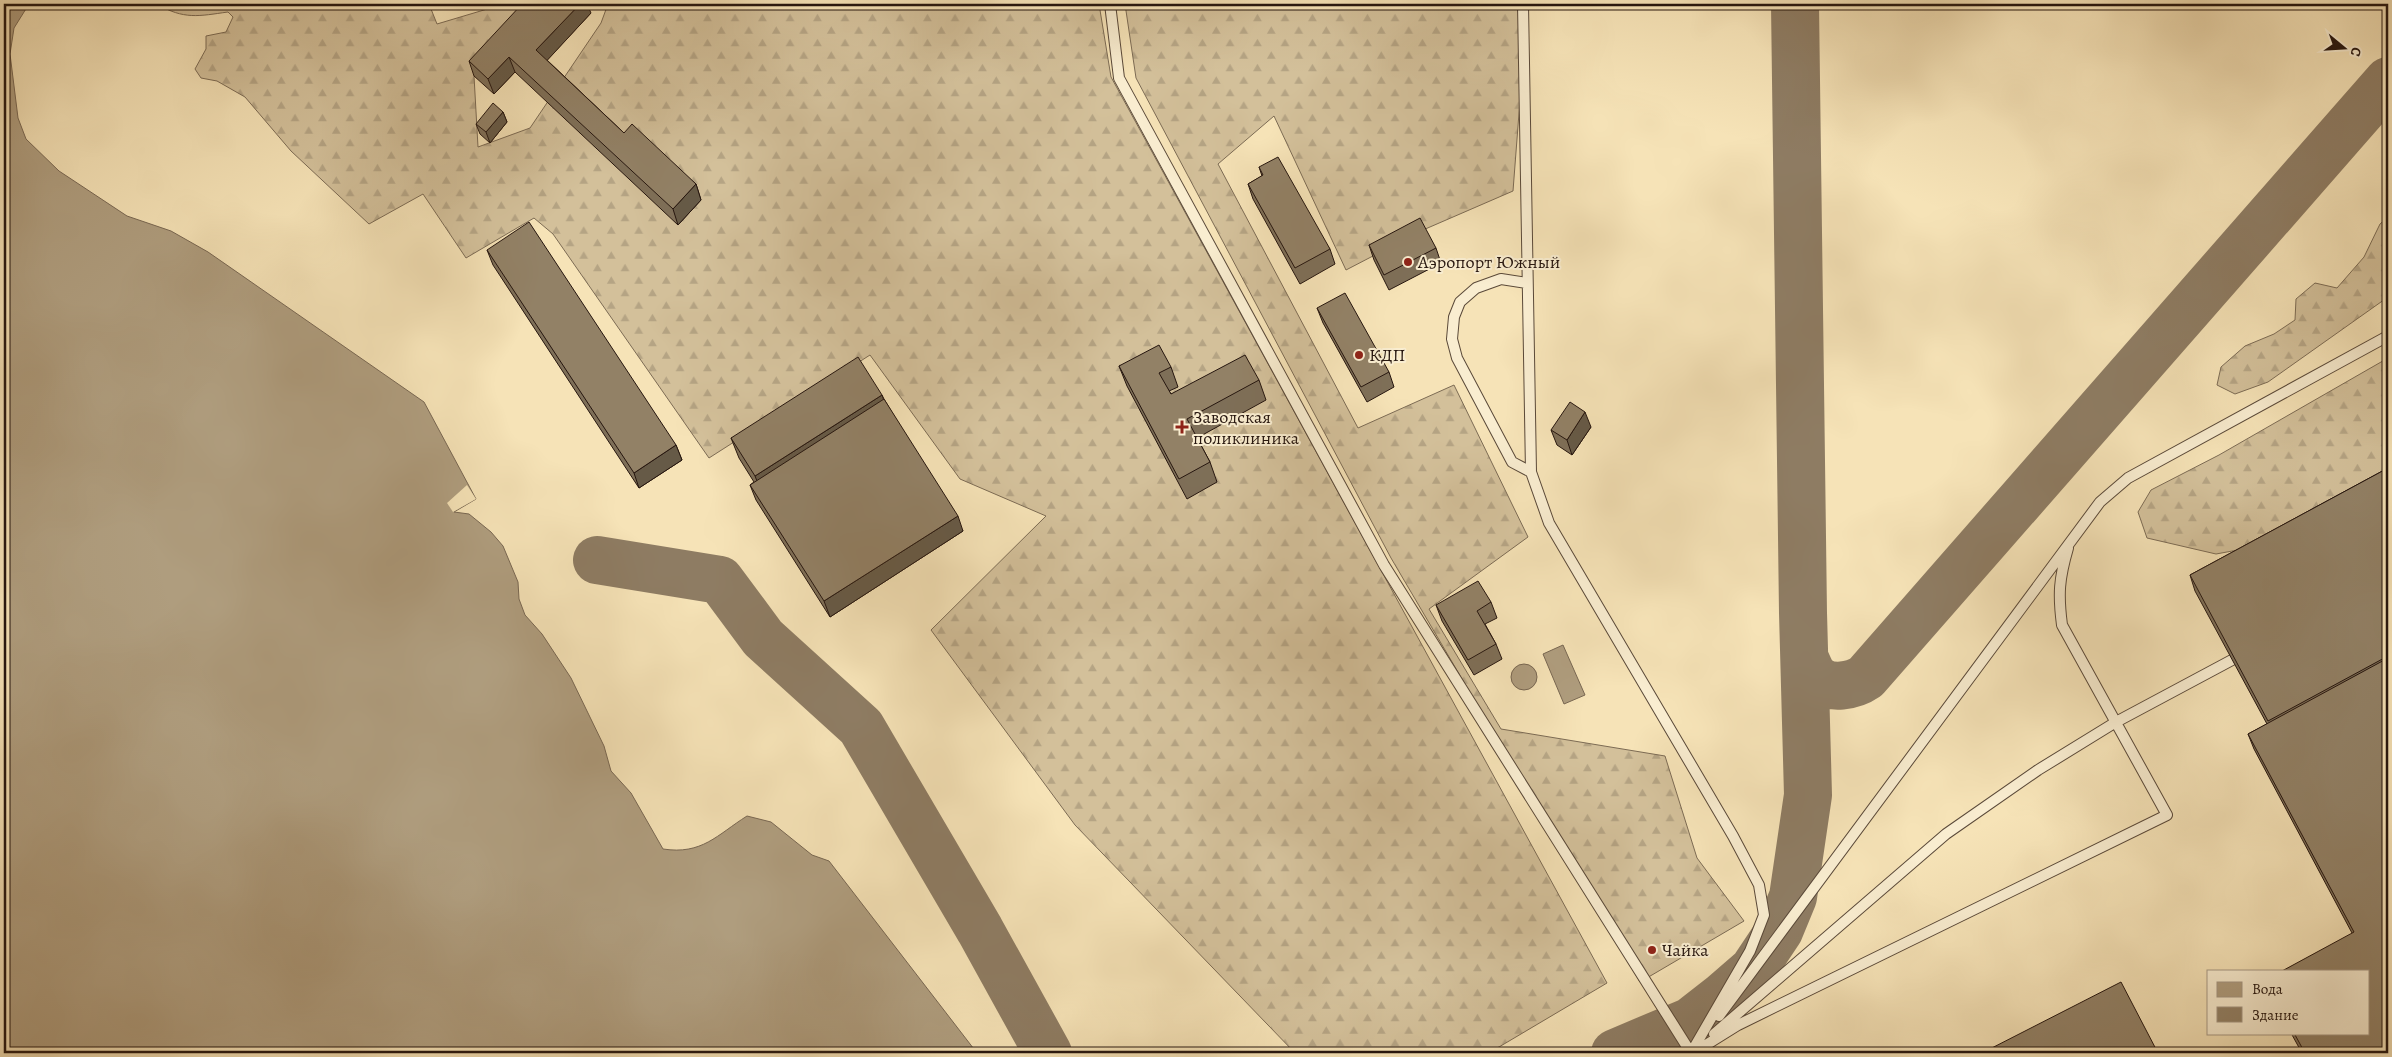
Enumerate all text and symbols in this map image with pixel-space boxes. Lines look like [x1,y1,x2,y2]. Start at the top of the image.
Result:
north arrow [2320,22,2370,72]
text: С [2345,45,2366,59]
place label: Аэропорт Южный [1417,250,1560,274]
marker: Аэропорт Южный [1402,256,1414,268]
place label: КДП [1369,343,1405,367]
marker: КДП [1353,349,1365,361]
place label: Заводская поликлиника [1193,405,1300,450]
marker: Заводская поликлиника [1175,420,1189,434]
place label: Чайка [1662,938,1709,962]
marker: Чайка [1646,944,1658,956]
legend [2207,970,2370,1034]
text: Вода [2252,979,2283,999]
text: Здание [2252,1005,2299,1025]

